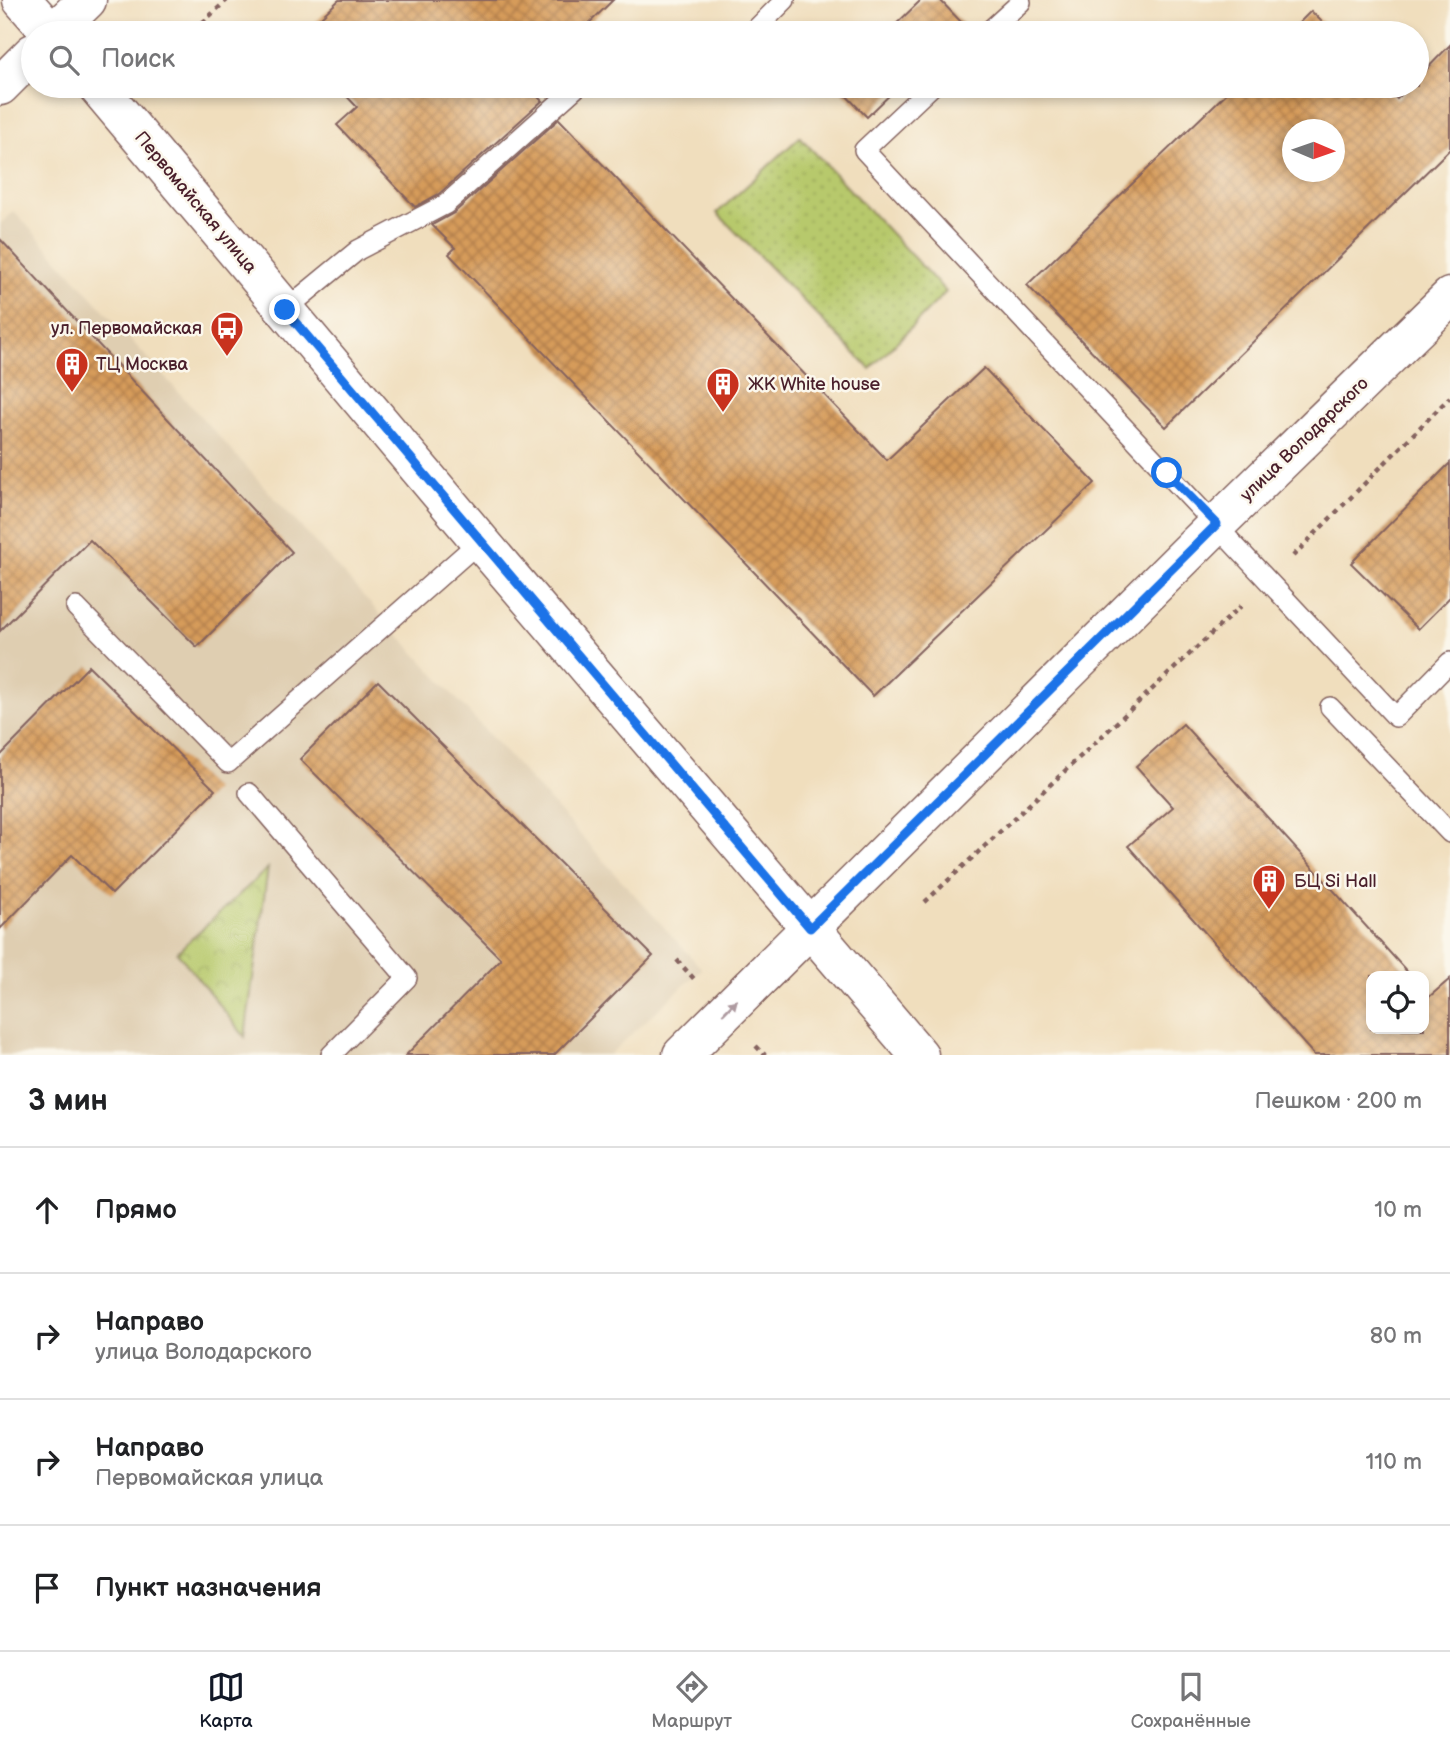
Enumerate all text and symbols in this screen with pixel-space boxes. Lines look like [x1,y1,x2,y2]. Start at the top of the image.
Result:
search box [21,21,1429,98]
icon: search [45,41,83,79]
text: Поиск [101,44,175,75]
north arrow [1282,119,1345,182]
street label: Первомайская улица [130,127,261,278]
route end [269,294,300,325]
bus stop icon: ул. Первомайская [208,309,246,358]
place label: ул. Первомайская [51,318,202,339]
building icon: ТЦ Москва [53,345,91,394]
place label: ТЦ Москва [96,354,188,375]
building icon: ЖК White house [704,365,742,414]
street label: улица Володарского [1236,373,1373,506]
place label: ЖК White house [748,374,881,395]
route start [1151,457,1182,488]
building icon: БЦ Si Hall [1250,862,1288,911]
place label: БЦ Si Hall [1294,871,1376,892]
map controls [1366,971,1429,1034]
button: locate [1366,971,1429,1034]
one-way arrow [722,999,738,1016]
text: 3 мин [28,1083,108,1119]
text: Пешком · 200 m [1254,1087,1422,1115]
icon: ahead [28,1191,66,1229]
text: Прямо [95,1195,177,1226]
text: 10 m [1374,1196,1422,1224]
text: Направо [95,1307,204,1338]
icon: right [28,1317,66,1355]
text: 80 m [1370,1322,1422,1350]
text: улица Володарского [95,1338,312,1366]
text: Направо [95,1433,204,1464]
icon: right [28,1443,66,1481]
text: 110 m [1365,1448,1422,1476]
text: Первомайская улица [95,1464,323,1492]
icon: arrive [28,1569,66,1607]
text: Пункт назначения [95,1573,321,1604]
tab: Карта [199,1668,253,1733]
tab: Маршрут [651,1668,732,1733]
tab: Сохранённые [1131,1668,1251,1733]

